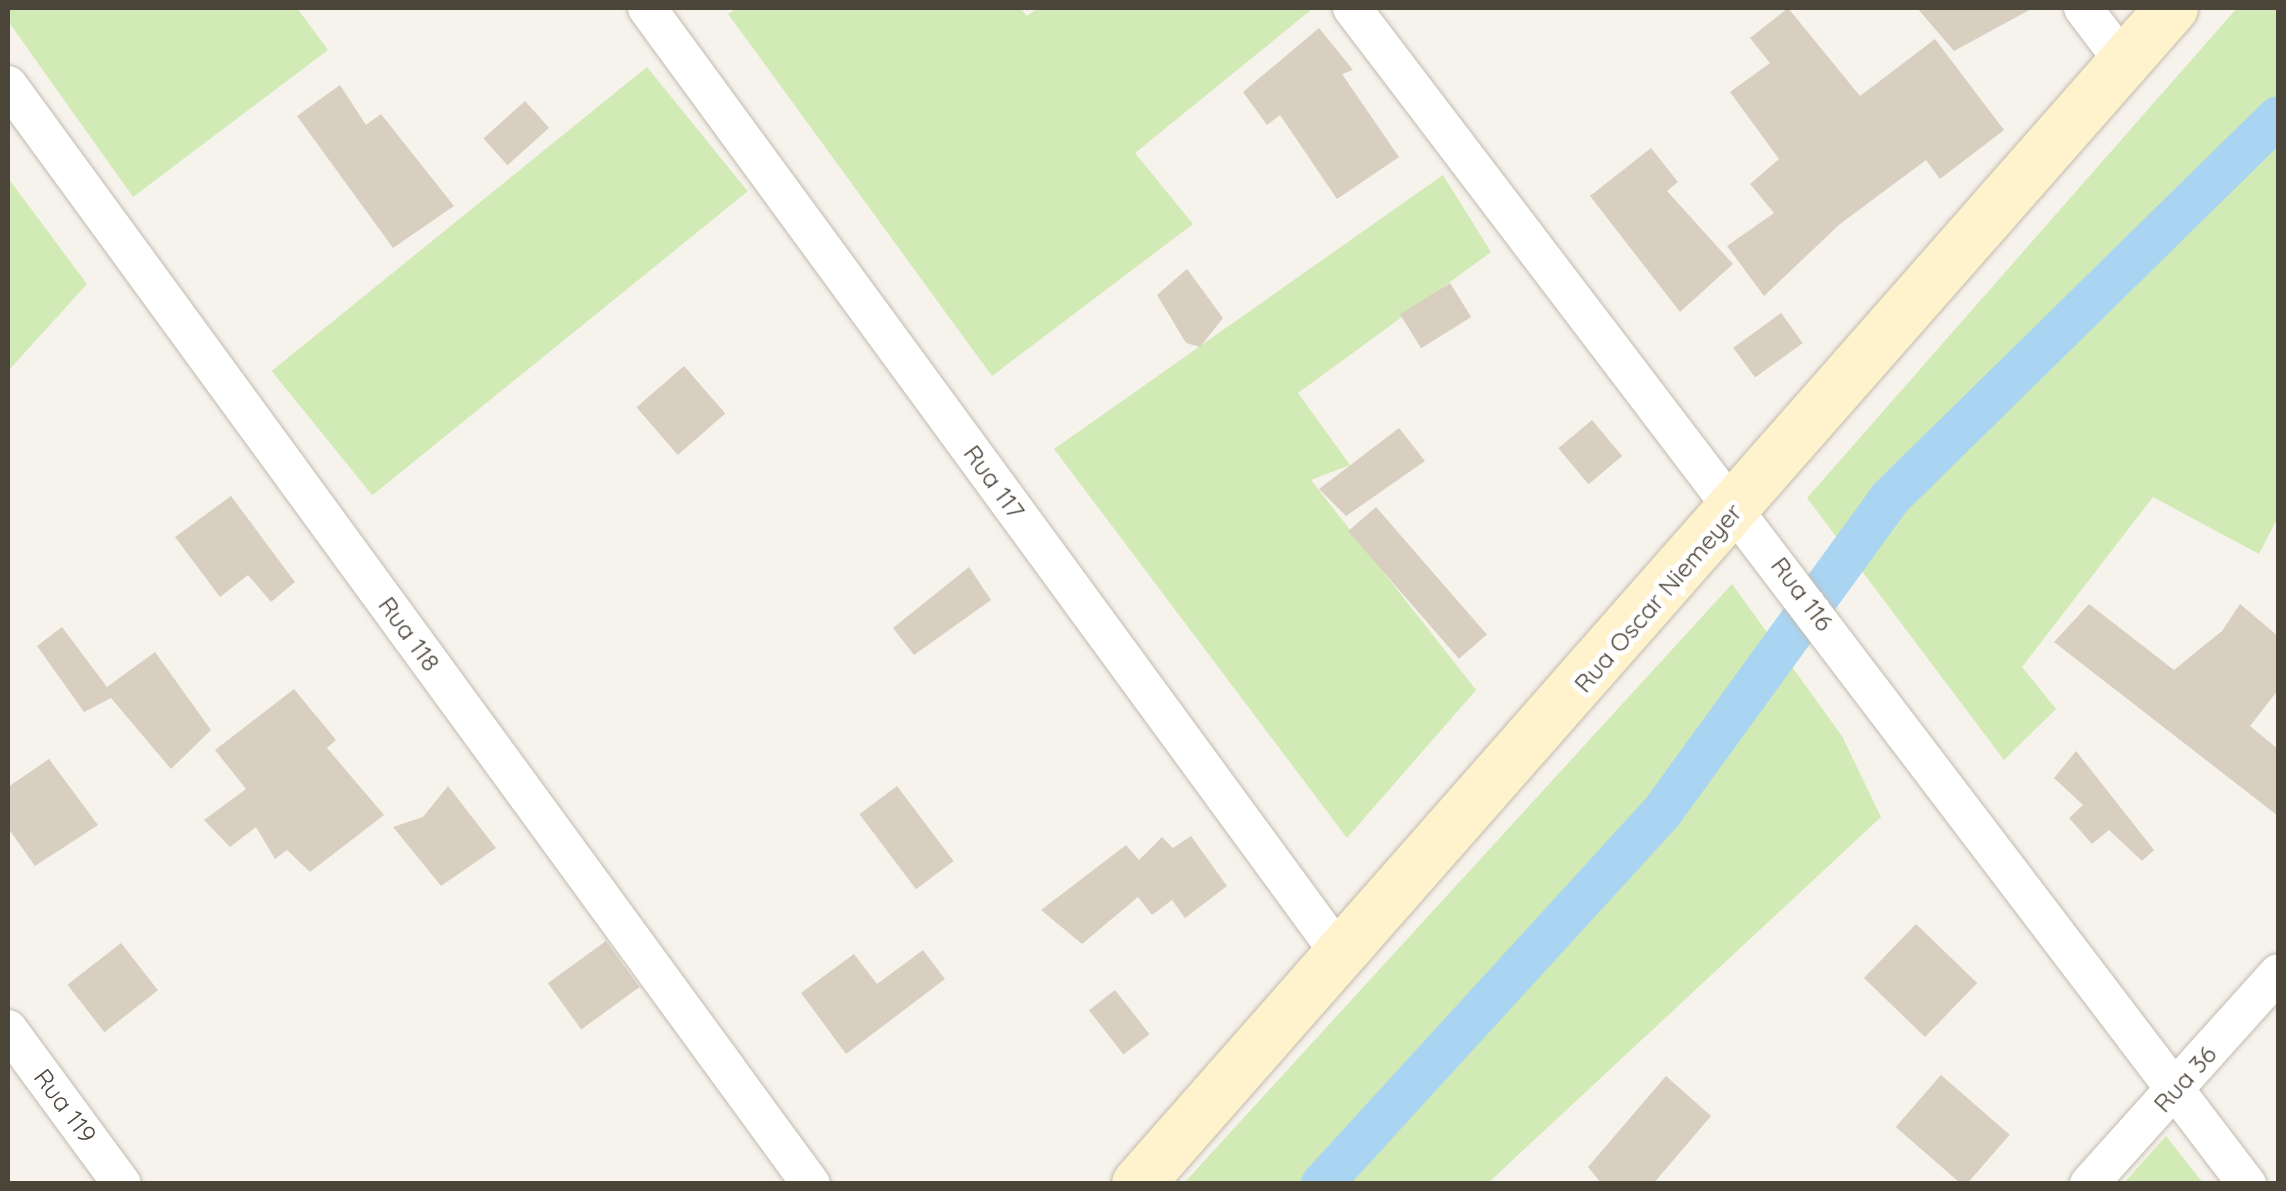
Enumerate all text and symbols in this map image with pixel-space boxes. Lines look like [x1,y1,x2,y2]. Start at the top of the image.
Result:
street label: Rua 117 [957,439,1031,525]
street label: Rua Oscar Niemeyer [1568,497,1748,699]
street label: Rua 116 [1765,551,1839,637]
street label: Rua 118 [372,591,446,677]
street label: Rua 36 [2147,1040,2223,1118]
street label: Rua 119 [27,1063,103,1149]

